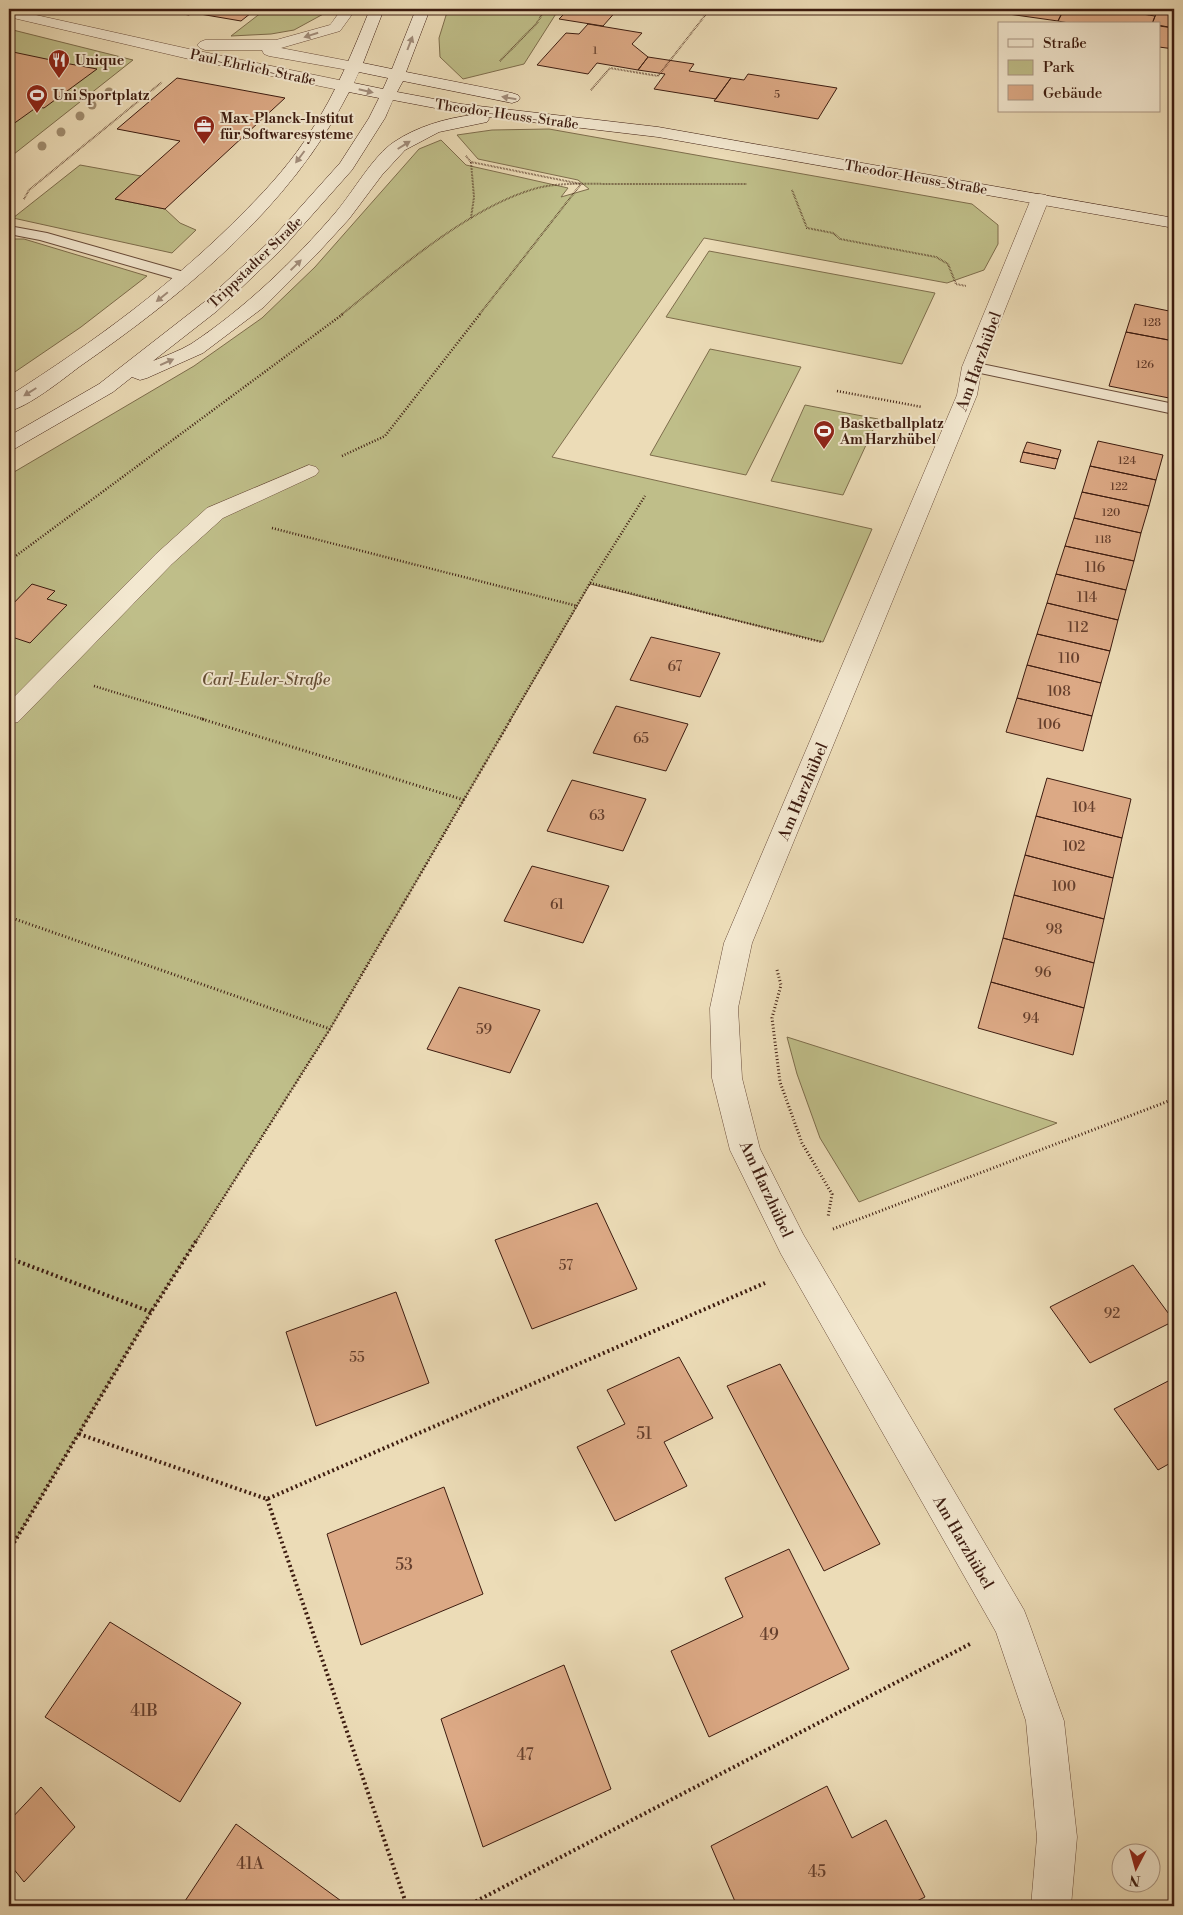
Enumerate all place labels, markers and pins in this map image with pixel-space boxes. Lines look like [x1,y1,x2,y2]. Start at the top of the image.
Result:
restaurant icon: Unique [47,48,71,79]
place label: Unique [75,52,125,70]
sports icon: Uni Sportplatz [25,83,49,114]
place label: Uni Sportplatz [53,87,150,105]
place label: Max-Planck-Institut für Softwaresysteme [220,110,355,144]
office icon: Max-Planck-Institut für Softwaresysteme [192,114,216,145]
place label: Basketballplatz Am Harzhübel [839,415,944,449]
sports icon: Basketballplatz Am Harzhübel [812,419,836,450]

